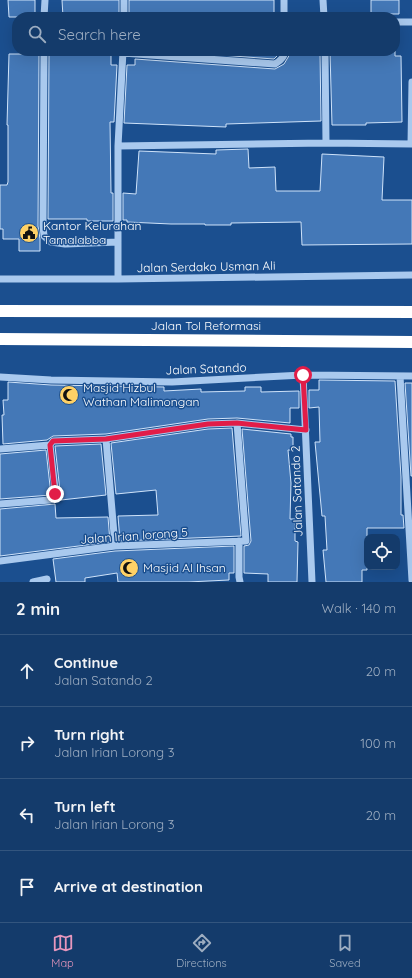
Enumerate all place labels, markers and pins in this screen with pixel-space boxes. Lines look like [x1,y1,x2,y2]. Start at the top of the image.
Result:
place label: Kantor Kelurahan Tamalabba [43,218,141,247]
public building icon: Kantor Kelurahan Tamalabba [18,222,40,244]
place label: Masjid Hizbul Wathan Malimongan [83,380,199,409]
mosque icon: Masjid Hizbul Wathan Malimongan [58,384,80,406]
mosque icon: Masjid Al Ihsan [118,557,140,579]
place label: Masjid Al Ihsan [143,560,226,575]

